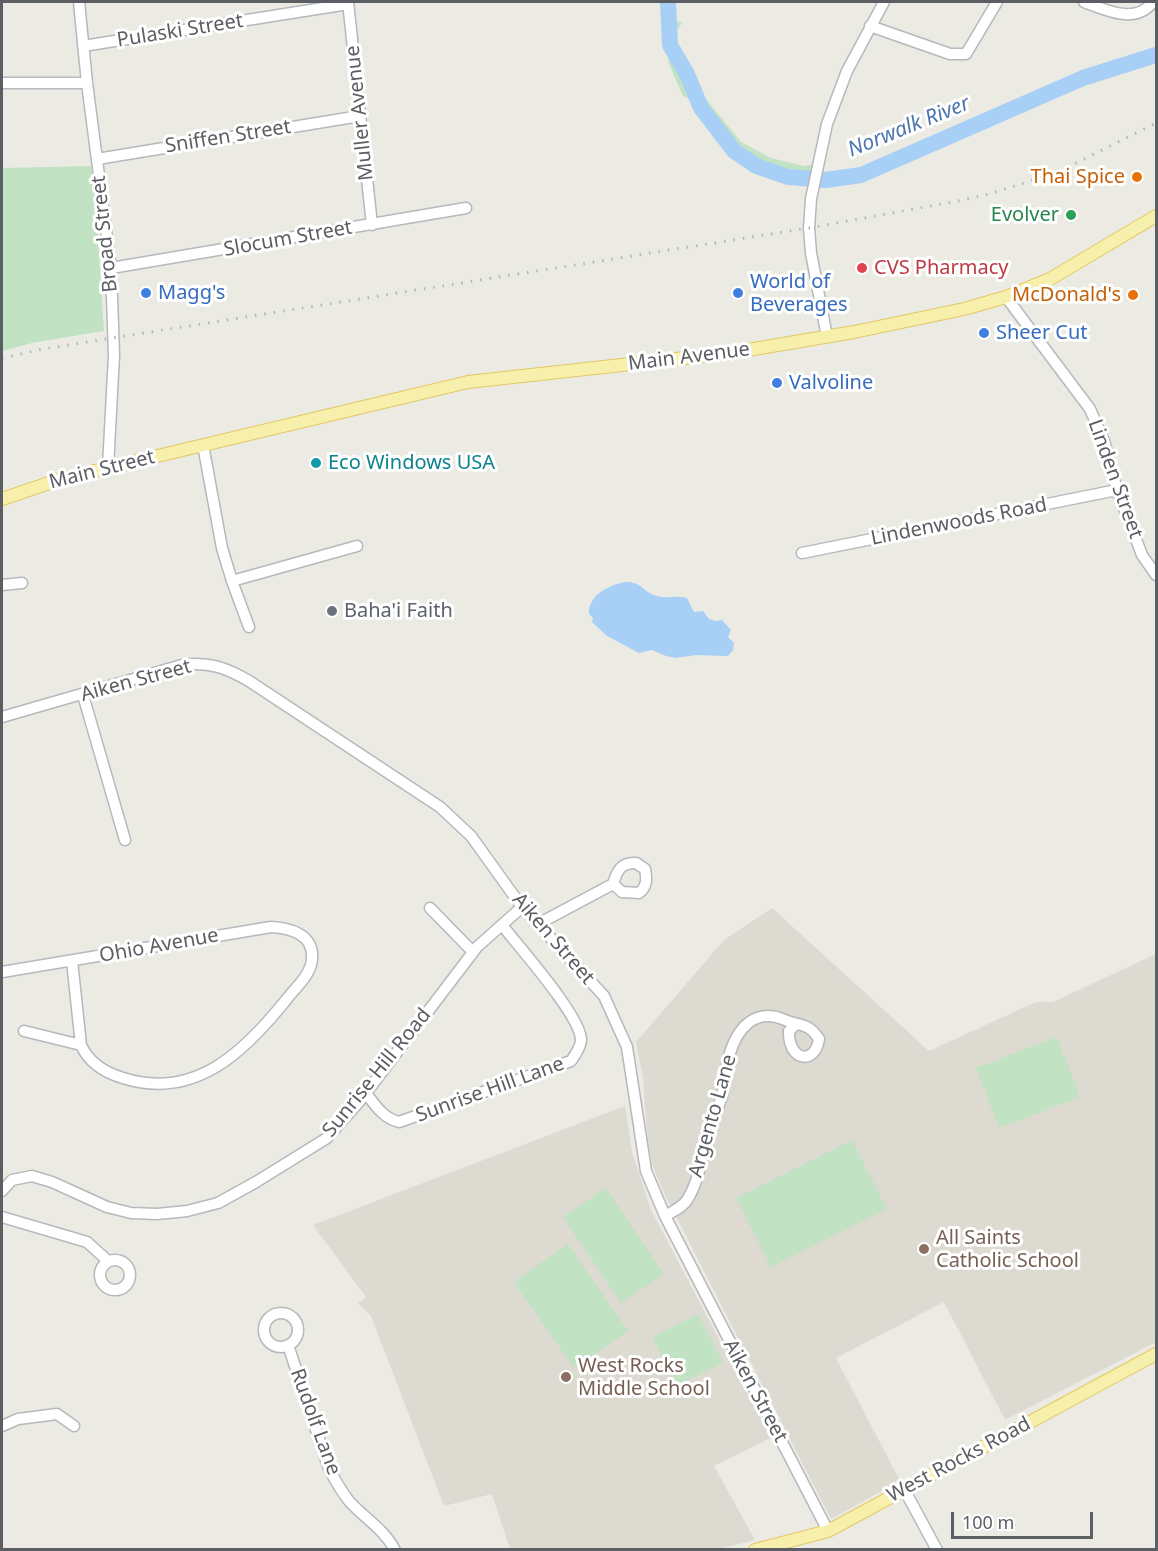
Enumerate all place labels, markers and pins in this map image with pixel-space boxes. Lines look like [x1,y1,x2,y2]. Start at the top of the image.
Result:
place label: Thai Spice [1031,165,1125,189]
marker: Thai Spice [1130,170,1144,184]
place label: Evolver [991,203,1059,227]
marker: Evolver [1064,208,1078,222]
place label: CVS Pharmacy [874,256,1008,280]
marker: CVS Pharmacy [855,261,869,275]
place label: World of Beverages [750,270,848,317]
place label: Magg's [158,281,225,305]
place label: McDonald's [1012,283,1121,307]
marker: Magg's [139,286,153,300]
marker: World of Beverages [731,286,745,300]
marker: McDonald's [1126,288,1140,302]
place label: Sheer Cut [996,321,1088,345]
marker: Sheer Cut [977,326,991,340]
place label: Valvoline [789,371,873,395]
marker: Valvoline [770,376,784,390]
place label: Eco Windows USA [328,451,495,475]
marker: Eco Windows USA [309,456,323,470]
place label: Baha'i Faith [344,599,453,623]
marker: Baha'i Faith [325,604,339,618]
place label: All Saints Catholic School [936,1226,1079,1273]
marker: All Saints Catholic School [917,1242,931,1256]
place label: West Rocks Middle School [578,1354,710,1401]
marker: West Rocks Middle School [559,1370,573,1384]

